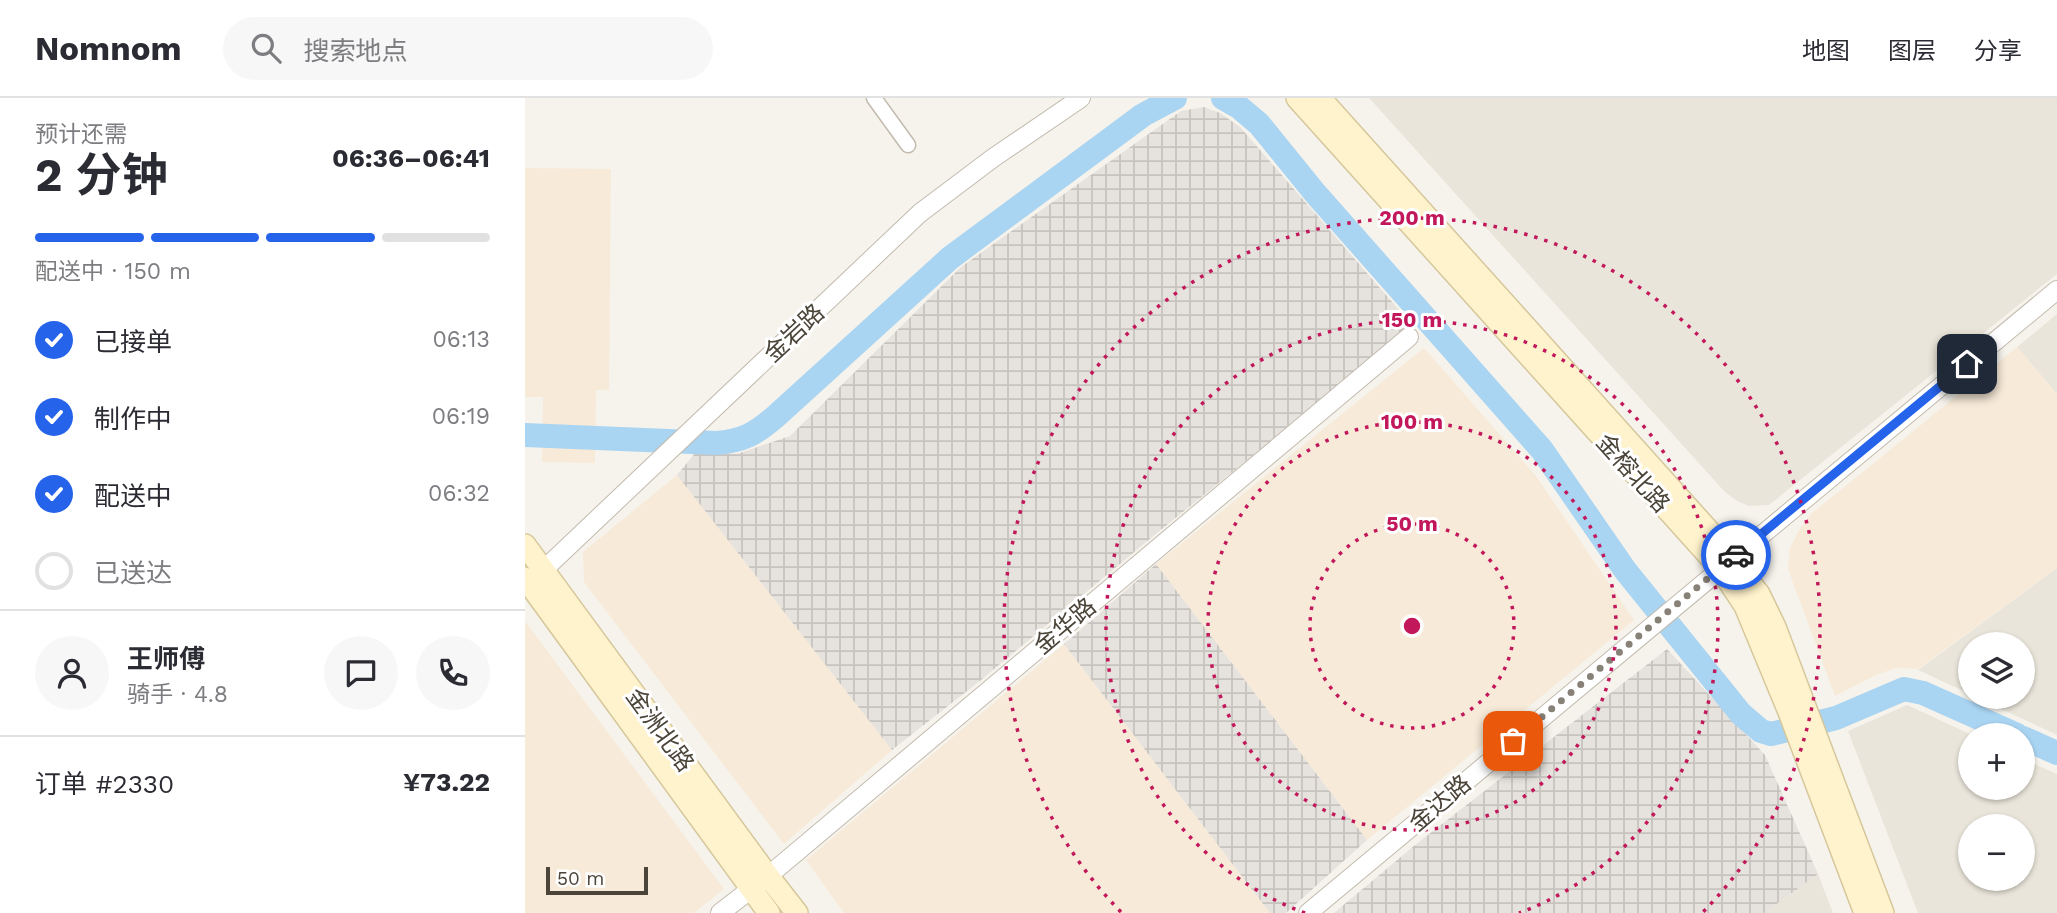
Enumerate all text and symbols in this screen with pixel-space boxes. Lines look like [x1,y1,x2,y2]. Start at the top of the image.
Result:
search box [223,17,713,80]
text: Nomnom [35,29,181,68]
icon: search [247,29,285,67]
text: 搜索地点 [303,36,407,66]
text: 地图 [1802,37,1850,65]
text: 图层 [1888,37,1936,65]
text: 分享 [1974,37,2022,65]
text: 预计还需 [35,121,127,148]
text: 06:36–06:41 [332,143,490,173]
text: 2 分钟 [35,148,168,202]
text: 200 m [1379,205,1445,230]
text: 配送中 · 150 m [35,258,191,285]
street label: 金岩路 [758,298,830,368]
text: 150 m [1382,307,1442,332]
icon: check [35,321,73,359]
text: 06:13 [433,326,490,353]
text: 已接单 [94,327,172,357]
pin [1937,334,1997,394]
icon: home [1948,345,1986,383]
icon: check [35,398,73,436]
text: 06:19 [432,403,490,430]
text: 制作中 [94,404,172,434]
text: 100 m [1381,409,1443,434]
street label: 金榕北路 [1590,428,1676,518]
icon: check [35,475,73,513]
text: 06:32 [428,480,490,507]
text: 配送中 [94,481,172,511]
text: 50 m [1386,511,1438,536]
courier [1701,520,1771,590]
icon: car [1717,536,1755,574]
text: 已送达 [94,558,172,588]
street label: 金华路 [1028,592,1102,660]
centre of rings [1400,614,1424,638]
map controls [1958,632,2035,891]
button: layers [1958,632,2035,709]
button: person [35,636,109,710]
button: chat [324,636,398,710]
button: phone [416,636,490,710]
text: 王师傅 [127,644,205,674]
text: 骑手 · 4.8 [127,681,228,708]
street label: 金洲北路 [620,683,700,777]
pin [1483,711,1543,771]
icon: bag [1494,722,1532,760]
button: + [1958,723,2035,800]
text: ¥73.22 [403,767,490,797]
text: 订单 #2330 [35,769,174,799]
street label: 金达路 [1403,769,1477,837]
button: − [1958,814,2035,891]
scale bar [546,864,647,896]
text: 50 m [557,867,604,890]

